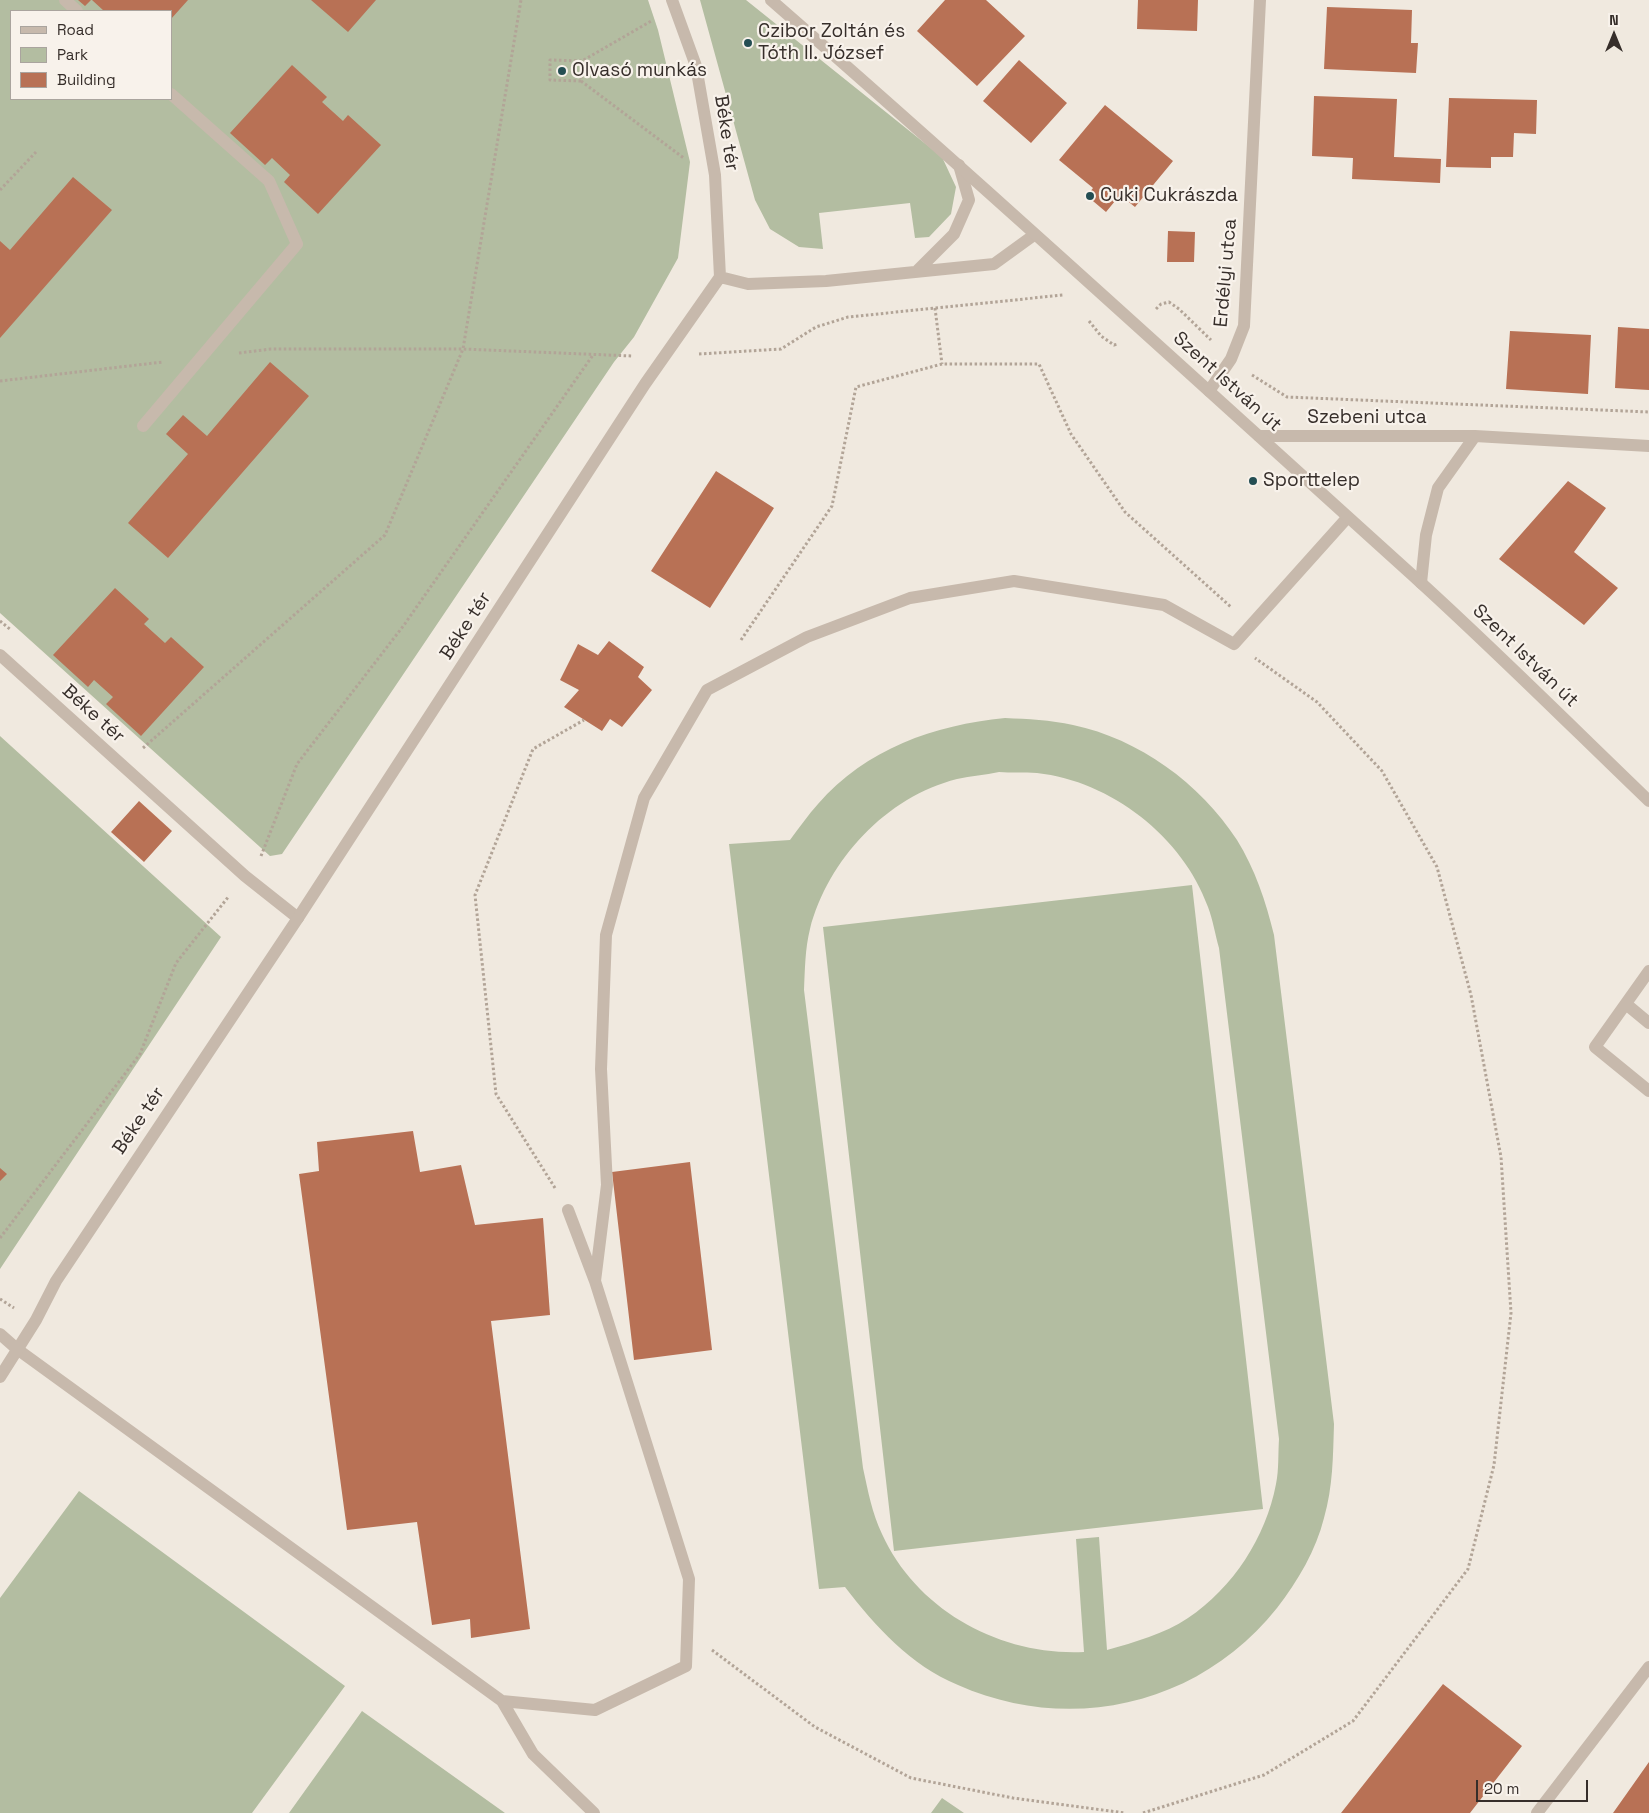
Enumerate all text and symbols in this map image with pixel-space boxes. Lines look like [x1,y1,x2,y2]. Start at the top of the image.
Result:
legend [10,10,172,100]
north arrow [1589,10,1639,60]
text: N [1609,11,1619,29]
text: Road [57,20,94,39]
place label: Czibor Zoltán és Tóth II. József [758,21,905,65]
marker: Czibor Zoltán és Tóth II. József [742,37,754,49]
text: Park [57,45,88,64]
place label: Olvasó munkás [572,60,707,82]
marker: Olvasó munkás [556,65,568,77]
text: Building [57,70,116,89]
street label: Béke tér [709,93,743,173]
place label: Cuki Cukrászda [1100,185,1238,207]
marker: Cuki Cukrászda [1084,190,1096,202]
street label: Erdélyi utca [1210,218,1242,328]
street label: Szent István út [1168,327,1286,437]
street label: Szebeni utca [1307,407,1427,429]
place label: Sporttelep [1263,470,1360,492]
marker: Sporttelep [1247,475,1259,487]
street label: Béke tér [436,588,496,664]
street label: Szent István út [1467,600,1583,712]
street label: Béke tér [57,680,129,748]
street label: Béke tér [108,1083,170,1159]
scale bar [1479,1770,1592,1802]
text: 20 m [1484,1779,1519,1798]

